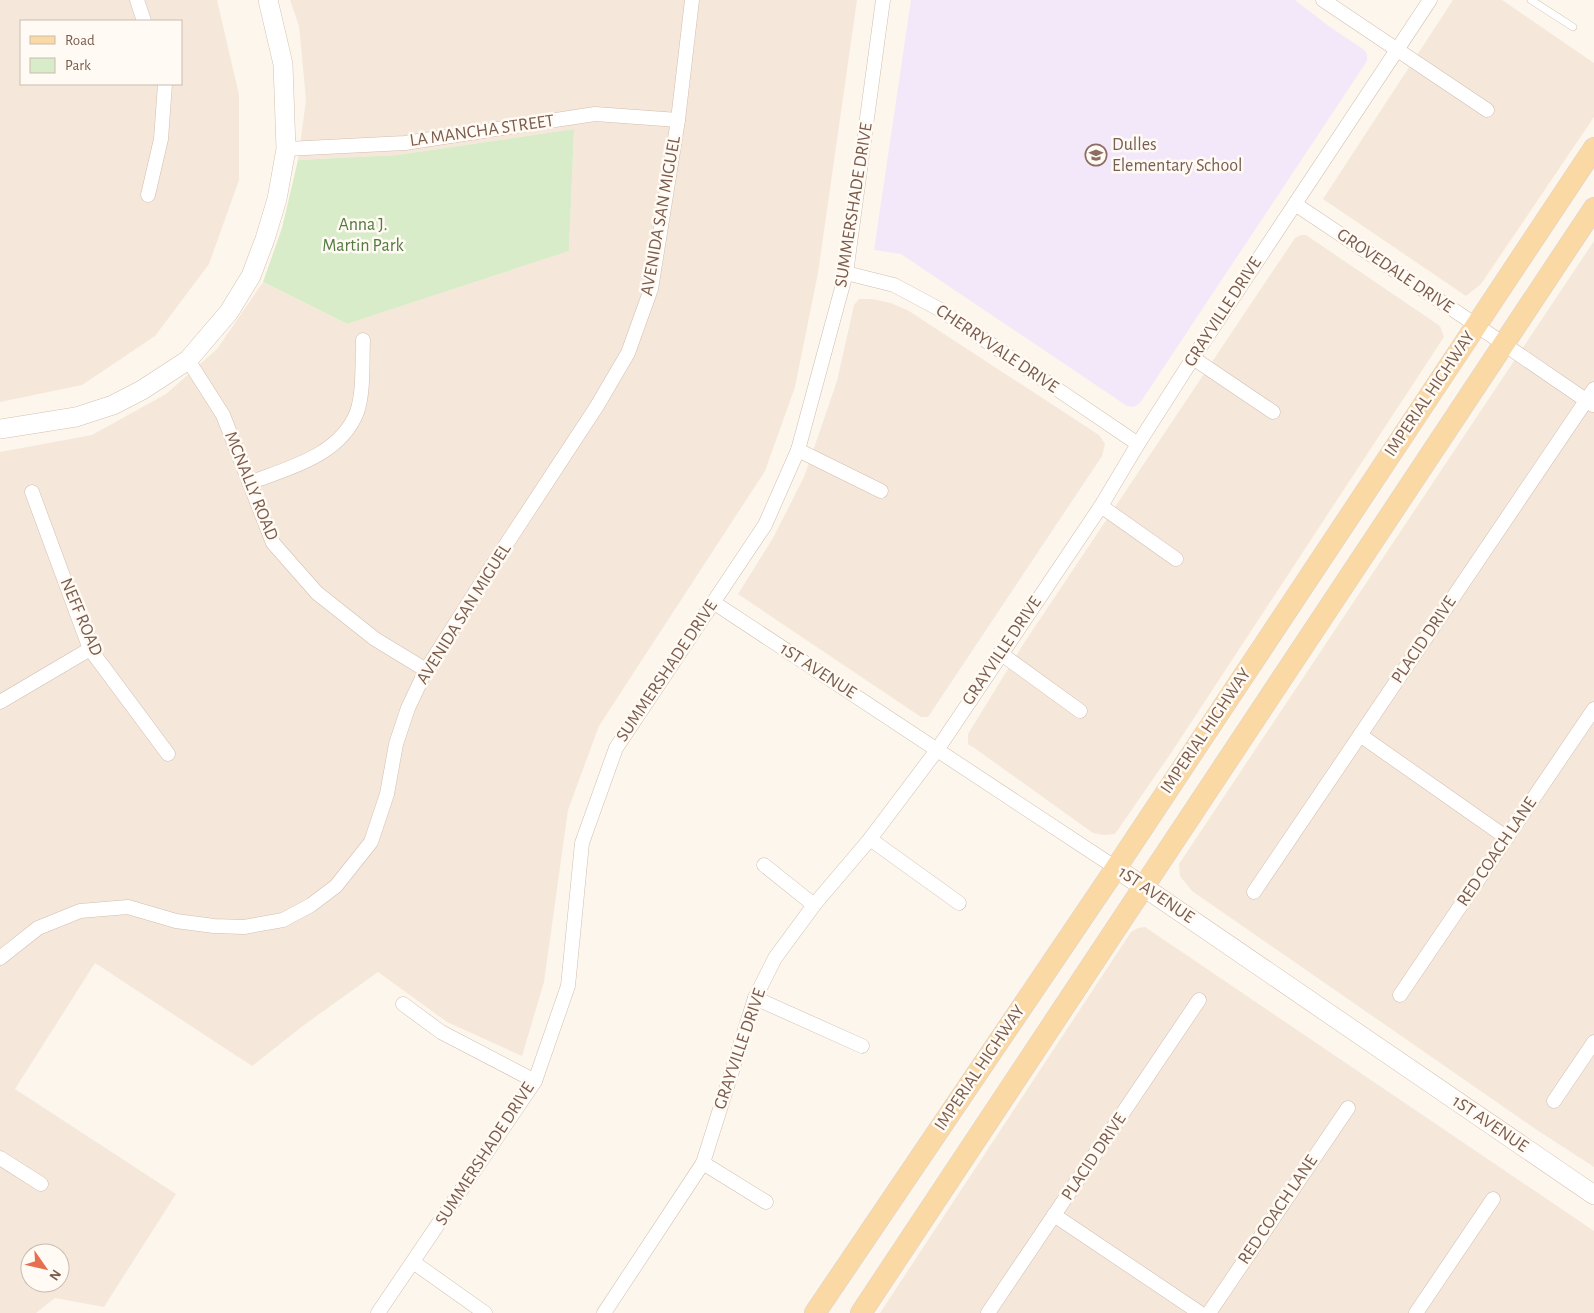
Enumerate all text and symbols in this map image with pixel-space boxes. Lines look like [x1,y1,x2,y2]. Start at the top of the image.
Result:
legend [20,20,182,85]
text: Road [65,33,95,48]
text: Park [65,58,91,73]
street label: LA MANCHA STREET [409,112,556,150]
street label: SUMMERSHADE DRIVE [832,121,876,289]
street label: AVENIDA SAN MIGUEL [638,134,684,297]
place label: Dulles Elementary School [1112,136,1243,175]
school or university icon: Dulles Elementary School [1084,143,1108,167]
park label: Anna J. Martin Park [322,216,404,255]
street label: GROVEDALE DRIVE [1333,225,1457,317]
street label: GRAYVILLE DRIVE [1181,254,1265,370]
street label: CHERRYVALE DRIVE [932,301,1062,397]
street label: IMPERIAL HIGHWAY [1381,328,1479,460]
street label: MCNALLY ROAD [221,429,281,543]
street label: AVENIDA SAN MIGUEL [413,540,515,687]
street label: NEFF ROAD [57,575,105,659]
street label: GRAYVILLE DRIVE [959,593,1045,708]
street label: PLACID DRIVE [1388,593,1460,687]
street label: SUMMERSHADE DRIVE [613,597,721,745]
street label: 1ST AVENUE [777,640,860,702]
street label: IMPERIAL HIGHWAY [1157,665,1255,797]
street label: RED COACH LANE [1454,794,1540,910]
street label: 1ST AVENUE [1115,863,1197,927]
street label: GRAYVILLE DRIVE [711,986,769,1112]
street label: IMPERIAL HIGHWAY [931,1002,1029,1134]
street label: SUMMERSHADE DRIVE [432,1079,538,1229]
street label: 1ST AVENUE [1449,1092,1531,1156]
street label: PLACID DRIVE [1058,1110,1130,1204]
street label: RED COACH LANE [1235,1152,1321,1268]
north arrow [20,1243,70,1293]
text: N [46,1267,63,1283]

